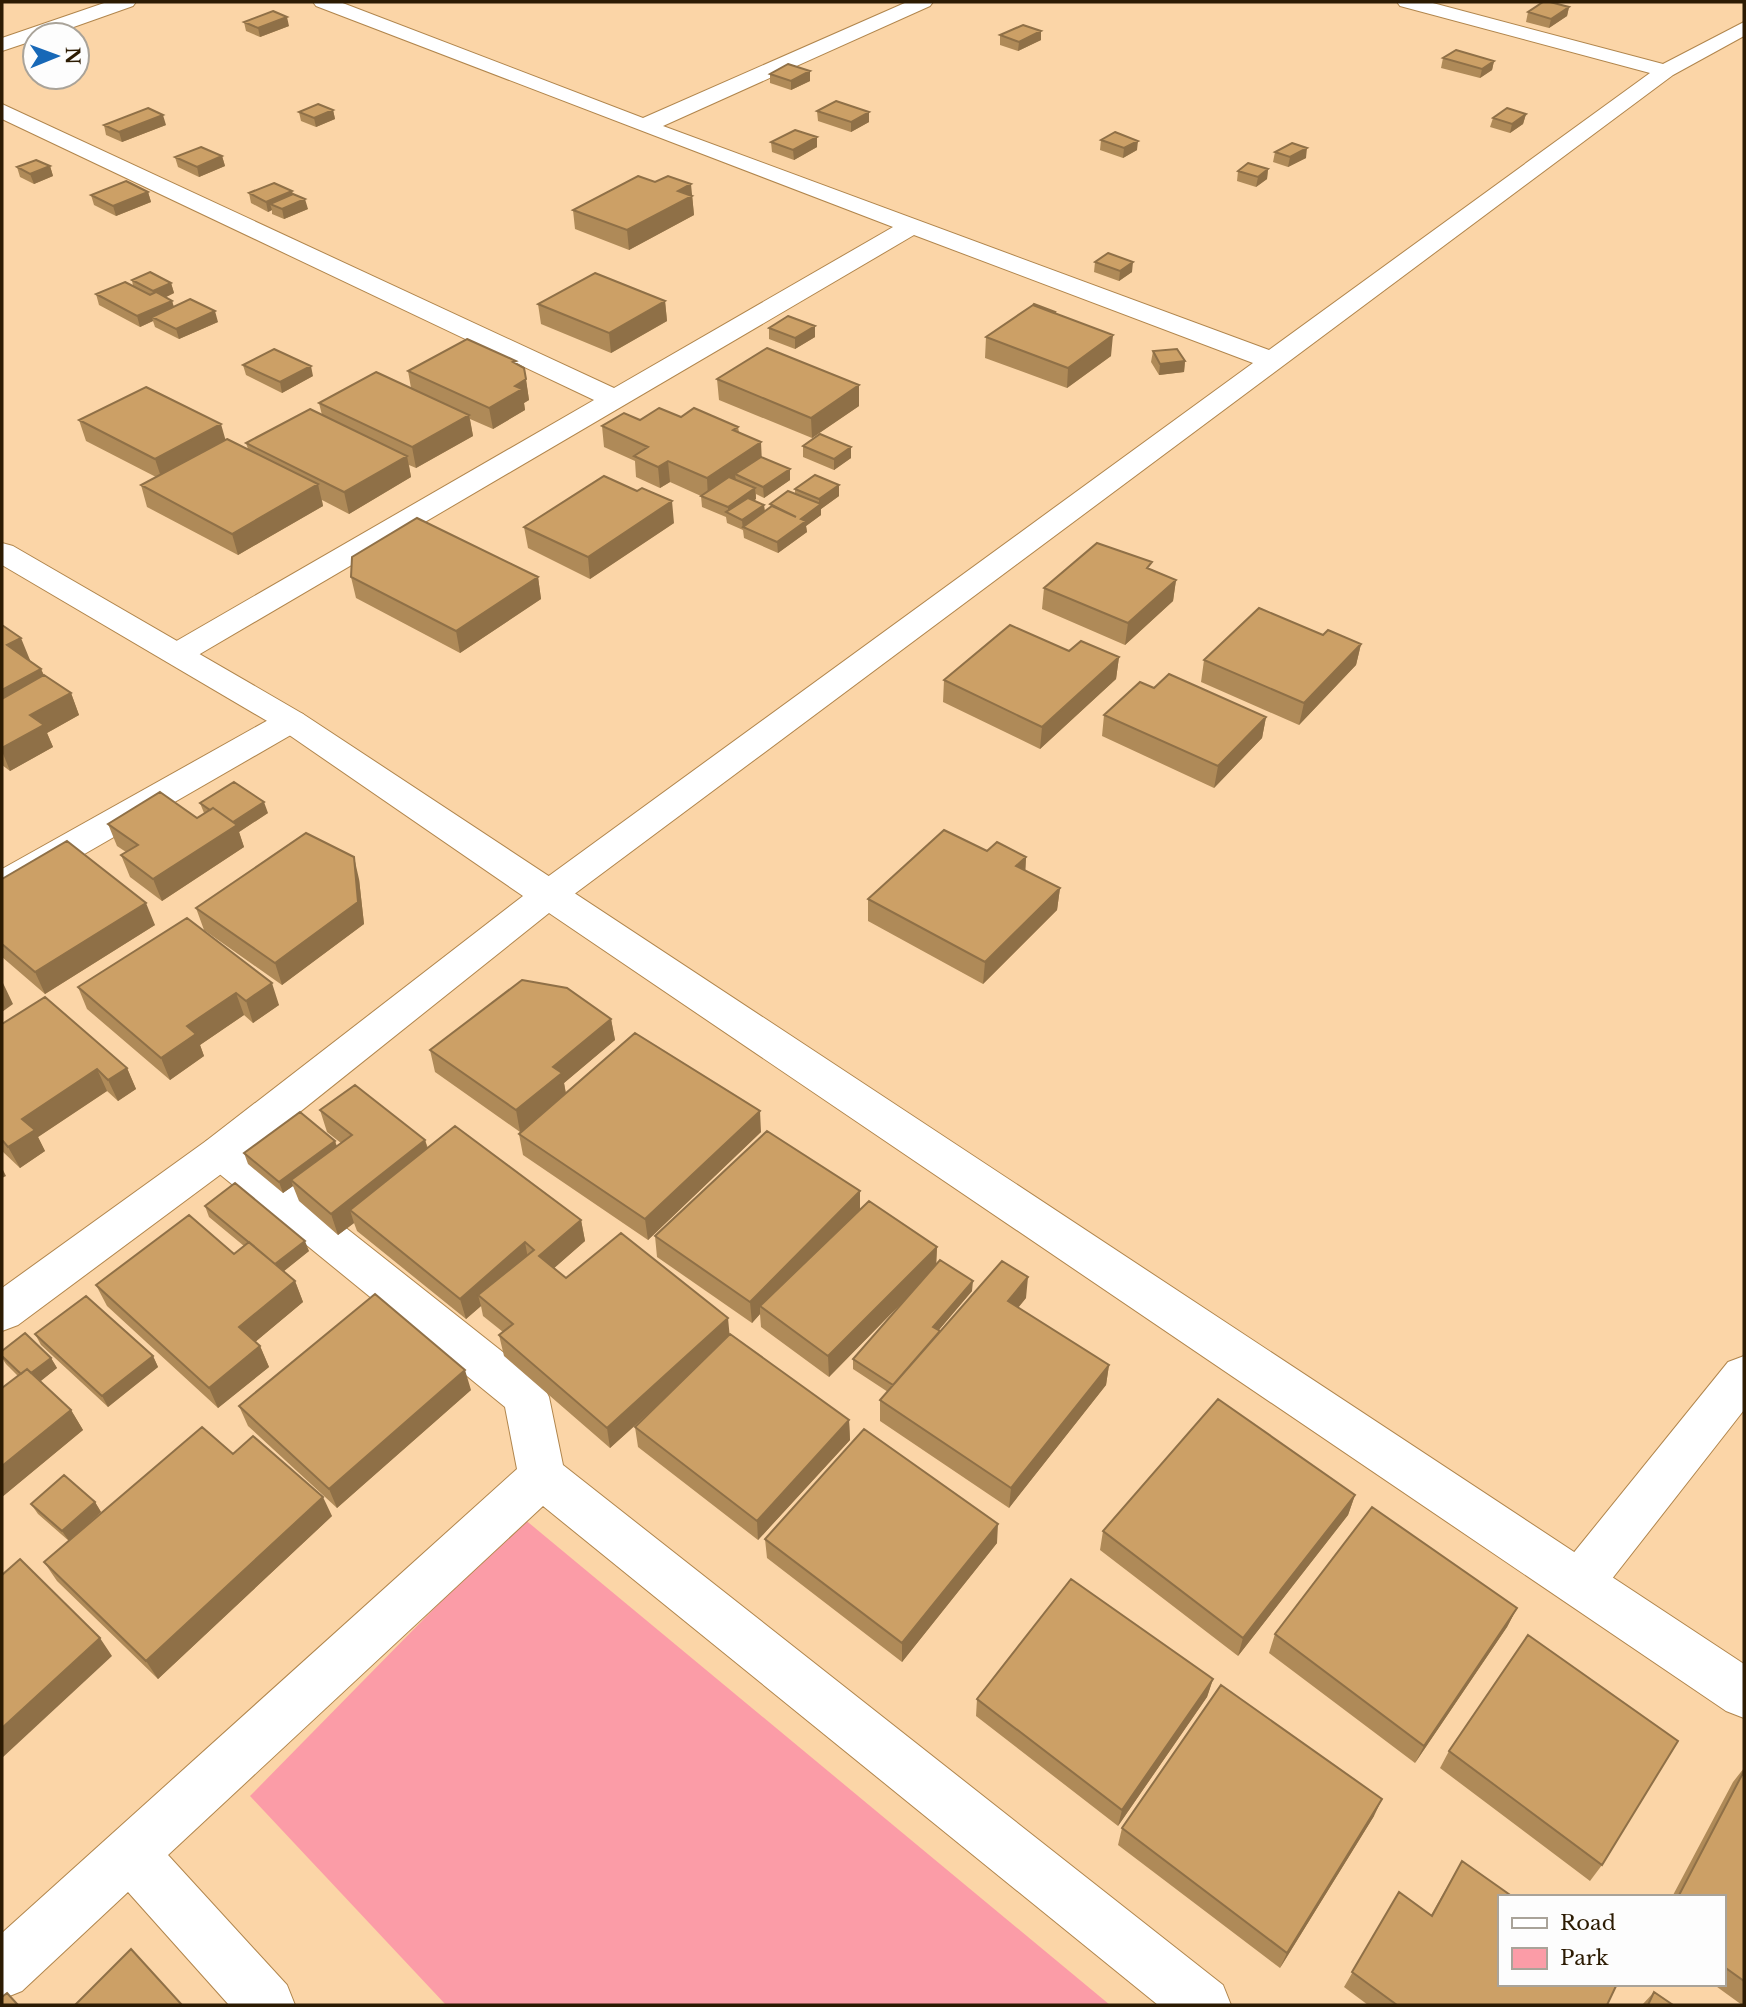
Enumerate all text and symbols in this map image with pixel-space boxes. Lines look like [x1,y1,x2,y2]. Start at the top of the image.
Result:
north arrow [21,21,91,91]
text: N [61,47,84,65]
legend [1498,1895,1725,1986]
text: Road [1560,1910,1616,1936]
text: Park [1560,1945,1609,1971]

